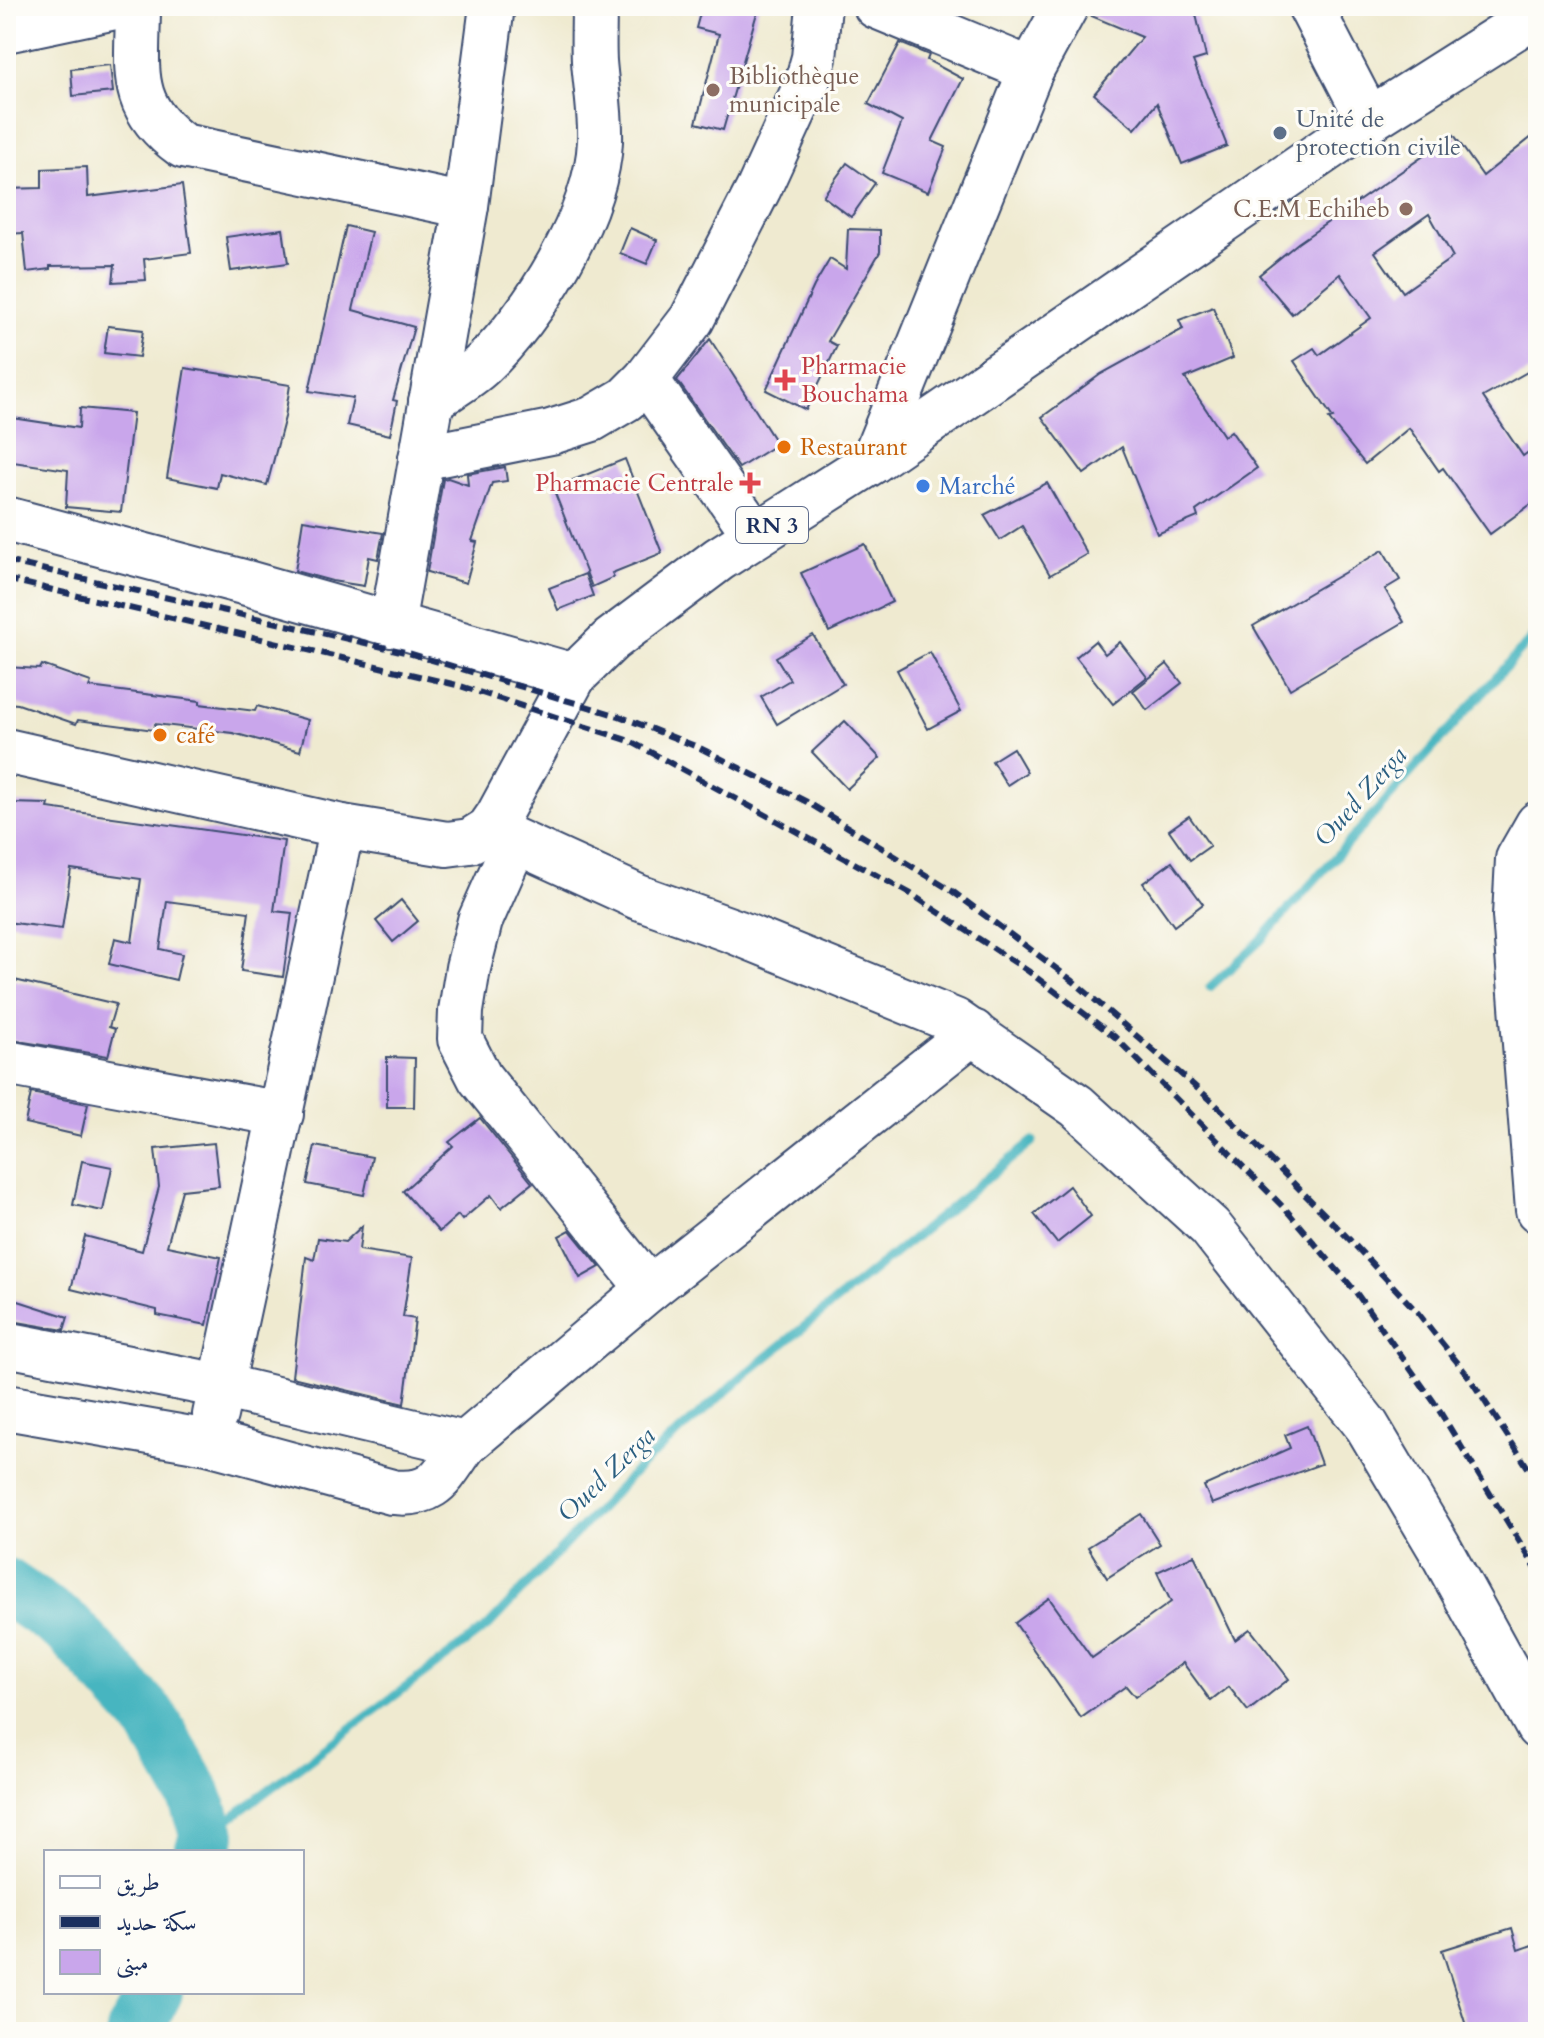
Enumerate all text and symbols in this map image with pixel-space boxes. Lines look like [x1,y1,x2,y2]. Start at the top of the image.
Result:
place label: Bibliothèque municipale [729,60,859,121]
marker: Bibliothèque municipale [704,81,722,99]
place label: Unité de protection civile [1296,103,1461,164]
marker: Unité de protection civile [1271,124,1289,142]
place label: C.E.M Echiheb [1233,193,1390,226]
marker: C.E.M Echiheb [1397,200,1415,218]
place label: Pharmacie Bouchama [801,350,909,411]
marker: Pharmacie Bouchama [776,371,794,389]
place label: Restaurant [800,431,907,464]
marker: Restaurant [775,438,793,456]
place label: Pharmacie Centrale [535,467,734,500]
place label: Marché [939,470,1016,503]
marker: Pharmacie Centrale [741,474,759,492]
marker: Marché [914,477,932,495]
road number: RN 3 [736,507,808,543]
place label: café [176,719,216,752]
marker: café [151,726,169,744]
water label: Oued Zerga [1306,738,1415,854]
water label: Oued Zerga [550,1419,663,1530]
legend [44,1850,304,1994]
text: طريق [116,1866,160,1899]
text: سكة حديد [116,1906,197,1939]
text: مبنى [116,1946,149,1979]

